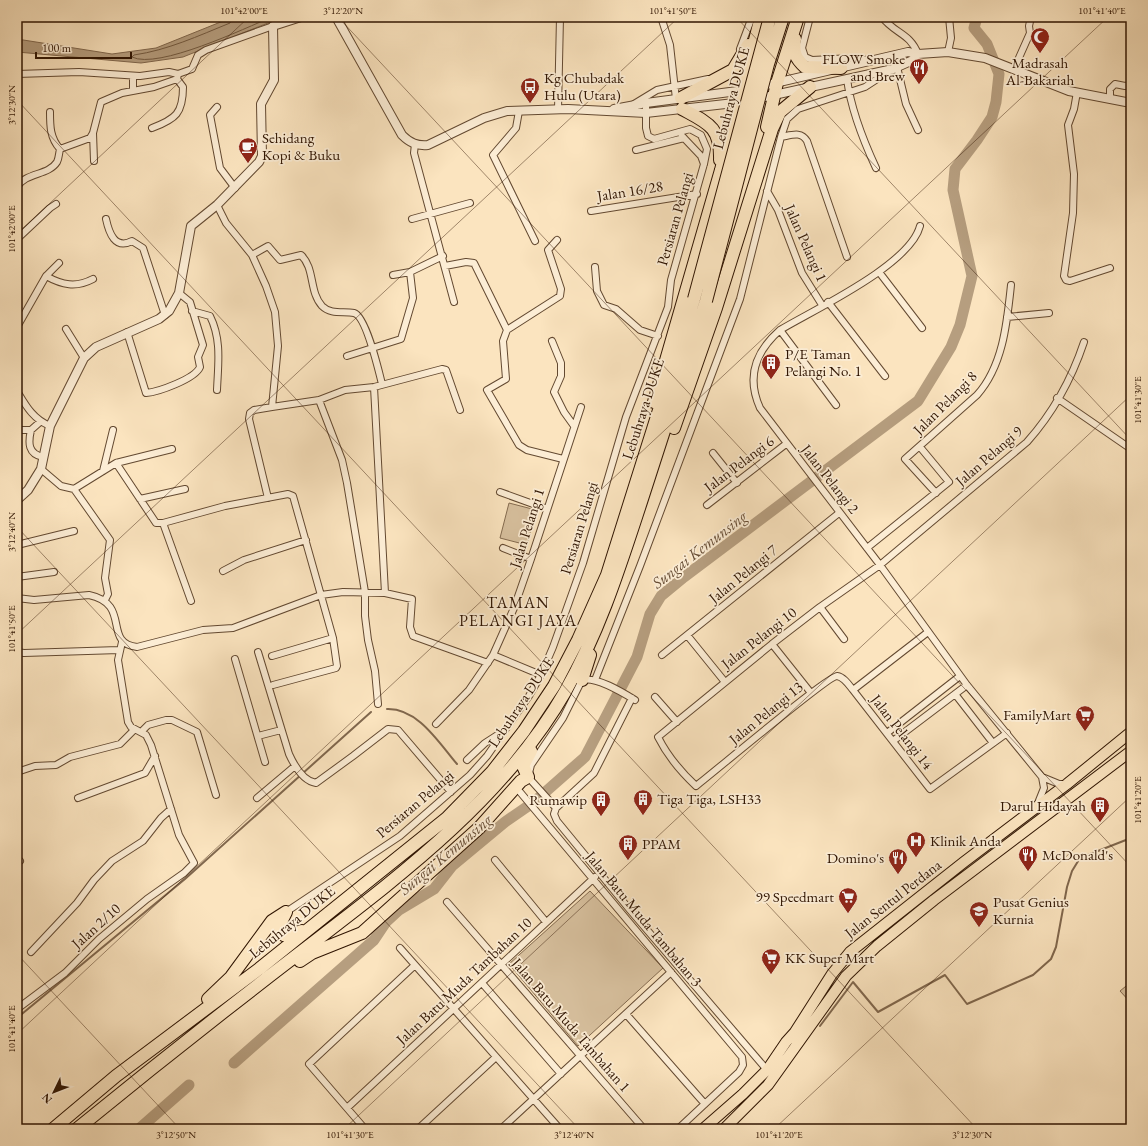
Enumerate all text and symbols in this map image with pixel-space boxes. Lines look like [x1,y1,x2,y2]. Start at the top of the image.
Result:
text: 101°42'00"E [220,4,268,17]
text: 3°12'20"N [323,4,363,17]
text: 101°41'50"E [649,4,697,17]
text: 101°41'40"E [1078,4,1126,17]
mosque icon: Madrasah Al-Bakariah [1029,26,1051,54]
scale bar [36,34,131,60]
text: 100 m [42,40,72,56]
street label: Lebuhraya DUKE [708,44,753,151]
place label: FLOW Smoke and Brew [822,49,906,85]
place label: Madrasah Al-Bakariah [1005,53,1074,89]
restaurant icon: FLOW Smoke and Brew [908,57,930,85]
place label: Kg Chubadak Hulu (Utara) [544,68,625,104]
bus stop icon: Kg Chubadak Hulu (Utara) [519,76,541,104]
text: 3°12'30"N [5,85,18,125]
place label: Sehidang Kopi & Buku [262,128,340,164]
cafe icon: Sehidang Kopi & Buku [237,136,259,164]
street label: Persiaran Pelangi [652,170,697,268]
street label: Jalan 16/28 [594,176,664,205]
street label: Jalan Pelangi 1 [780,199,832,285]
text: 101°42'00"E [5,205,18,253]
place label: P/E Taman Pelangi No. 1 [785,344,862,380]
building icon: P/E Taman Pelangi No. 1 [760,352,782,380]
street label: Lebuhraya DUKE [617,355,668,462]
street label: Jalan Pelangi 8 [907,367,981,440]
text: 101°41'30"E [1131,376,1144,424]
street label: Jalan Pelangi 9 [950,421,1026,491]
street label: Jalan Pelangi 6 [698,431,778,497]
street label: Jalan Pelangi 2 [796,439,864,518]
street label: Persiaran Pelangi [555,479,602,576]
street label: Jalan Pelangi 1 [504,485,548,572]
water label: Sungai Kemunsing [647,505,752,594]
text: 3°12'40"N [5,512,18,552]
street label: Jalan Pelangi 7 [703,540,781,608]
district label: TAMAN PELANGI JAYA [459,592,577,631]
street label: Jalan Pelangi 10 [716,602,800,674]
text: 101°41'50"E [5,605,18,653]
street label: Lebuhraya DUKE [483,652,558,751]
street label: Jalan Pelangi 13 [723,677,807,750]
street label: Jalan Pelangi 14 [866,689,938,774]
supermarket icon: FamilyMart [1074,704,1096,732]
place label: FamilyMart [1003,705,1071,724]
street label: Persiaran Pelangi [372,765,458,842]
text: 101°41'20"E [1131,776,1144,824]
building icon: Tiga Tiga, LSH33 [632,788,654,816]
building icon: Rumawip [590,789,612,817]
place label: Tiga Tiga, LSH33 [657,789,761,808]
place label: Rumawip [529,790,587,809]
building icon: Darul Hidayah [1089,795,1111,823]
place label: Darul Hidayah [1000,796,1086,815]
water label: Sungai Kemunsing [394,808,497,900]
hospital icon: Klinik Anda [905,830,927,858]
place label: Klinik Anda [930,831,1001,850]
building icon: PPAM [617,833,639,861]
place label: PPAM [642,834,681,853]
restaurant icon: McDonald's [1017,844,1039,872]
street label: Jalan Batu Muda Tambahan 3 [581,845,707,990]
place label: McDonald's [1042,845,1113,864]
restaurant icon: Domino's [887,847,909,875]
place label: Domino's [827,848,884,867]
street label: Jalan Sentul Perdana [839,855,945,943]
street label: Lebuhraya DUKE [245,881,339,962]
supermarket icon: 99 Speedmart [837,886,859,914]
place label: 99 Speedmart [755,887,834,906]
place label: Pusat Genius Kurnia [993,892,1069,928]
street label: Jalan 2/10 [66,899,124,954]
school or university icon: Pusat Genius Kurnia [968,900,990,928]
street label: Jalan Batu Muda Tambahan 10 [390,913,535,1050]
supermarket icon: KK Super Mart [760,947,782,975]
place label: KK Super Mart [785,948,874,967]
street label: Jalan Batu Muda Tambahan 1 [507,952,635,1096]
text: 101°41'40"E [5,1005,18,1053]
north arrow [34,1072,74,1112]
text: N [38,1091,55,1107]
text: 3°12'50"N [156,1128,196,1141]
text: 101°41'30"E [326,1128,374,1141]
text: 3°12'40"N [554,1128,594,1141]
text: 101°41'20"E [755,1128,803,1141]
text: 3°12'30"N [952,1128,992,1141]

